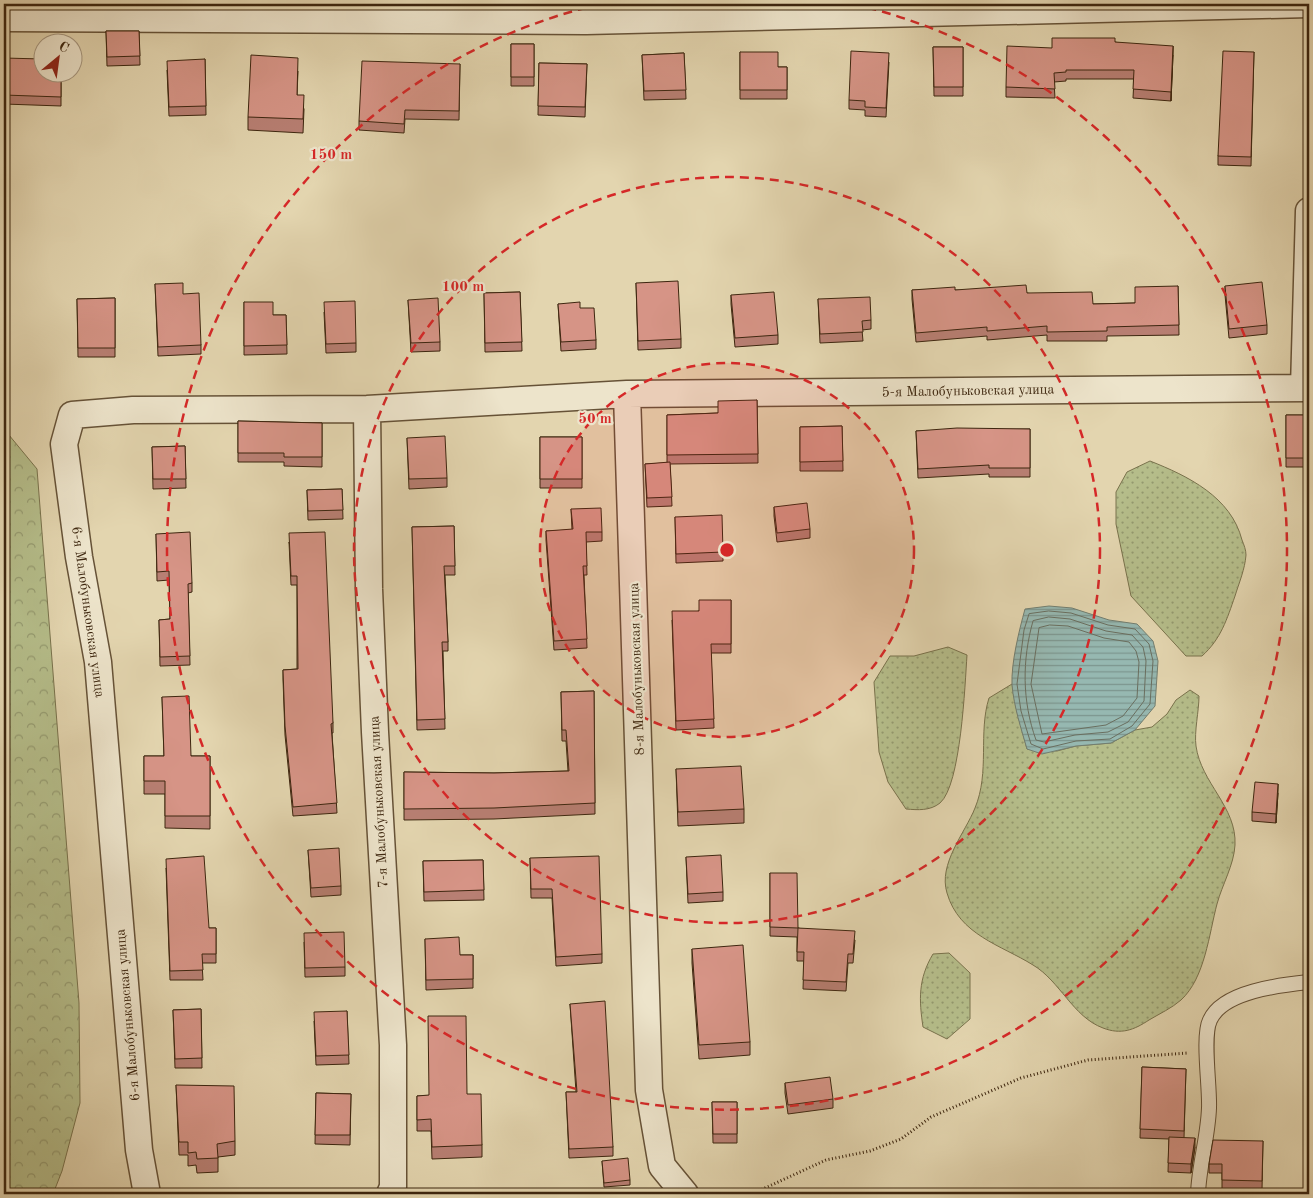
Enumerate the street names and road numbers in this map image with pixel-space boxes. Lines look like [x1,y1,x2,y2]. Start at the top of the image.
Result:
street label: 5-я Малобуньковская улица [882,382,1055,400]
street label: 6-я Малобуньковская улица [69,525,107,699]
street label: 8-я Малобуньковская улица [627,582,647,756]
street label: 7-я Малобуньковская улица [367,715,391,889]
street label: 6-я Малобуньковская улица [113,928,143,1102]

